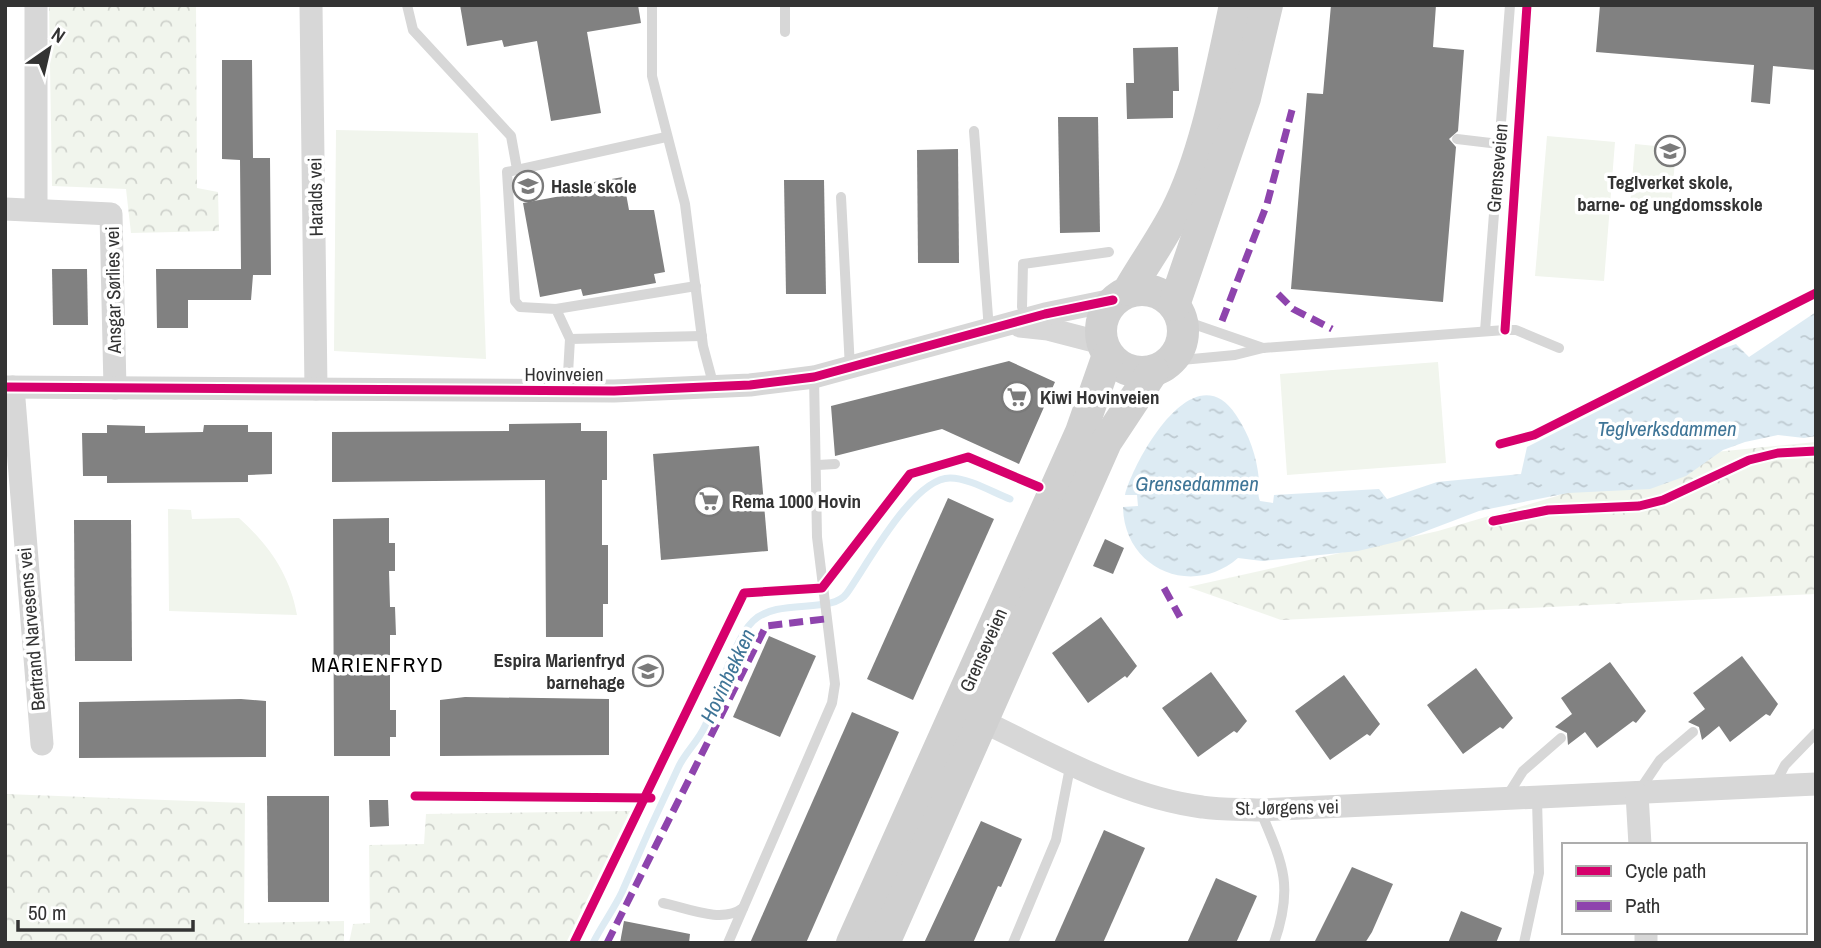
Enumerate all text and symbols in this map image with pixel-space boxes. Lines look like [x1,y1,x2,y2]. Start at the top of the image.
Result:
north arrow [14,14,84,84]
text: N [47,21,70,49]
street label: Grenseveien [1480,122,1514,214]
school or university icon: Teglverket skole, barne- og ungdomsskole [1653,134,1687,168]
street label: Haralds vei [301,157,329,237]
school or university icon: Hasle skole [511,169,545,203]
place label: Teglverket skole, barne- og ungdomsskole [1577,169,1763,217]
place label: Hasle skole [551,173,637,199]
street label: Ansgar Sørlies vei [99,226,127,355]
street label: Hovinveien [525,361,603,387]
supermarket icon: Kiwi Hovinveien [1000,380,1034,414]
place label: Kiwi Hovinveien [1040,384,1160,410]
water label: Teglverksdammen [1597,414,1737,443]
water label: Grensedammen [1135,469,1259,498]
supermarket icon: Rema 1000 Hovin [692,484,726,518]
place label: Rema 1000 Hovin [732,488,861,514]
street label: Bertrand Narvesens vei [11,546,51,712]
street label: Grenseveien [953,604,1013,696]
water label: Hovinbekken [693,624,762,727]
place label: Espira Marienfryd barnehage [493,647,625,695]
district label: MARIENFRYD [311,650,445,679]
school or university icon: Espira Marienfryd barnehage [631,654,665,688]
street label: St. Jørgens vei [1235,793,1339,821]
legend [1562,843,1807,934]
text: Cycle path [1625,856,1706,885]
scale bar [18,888,192,932]
text: Path [1625,891,1660,920]
text: 50 m [28,898,66,927]

